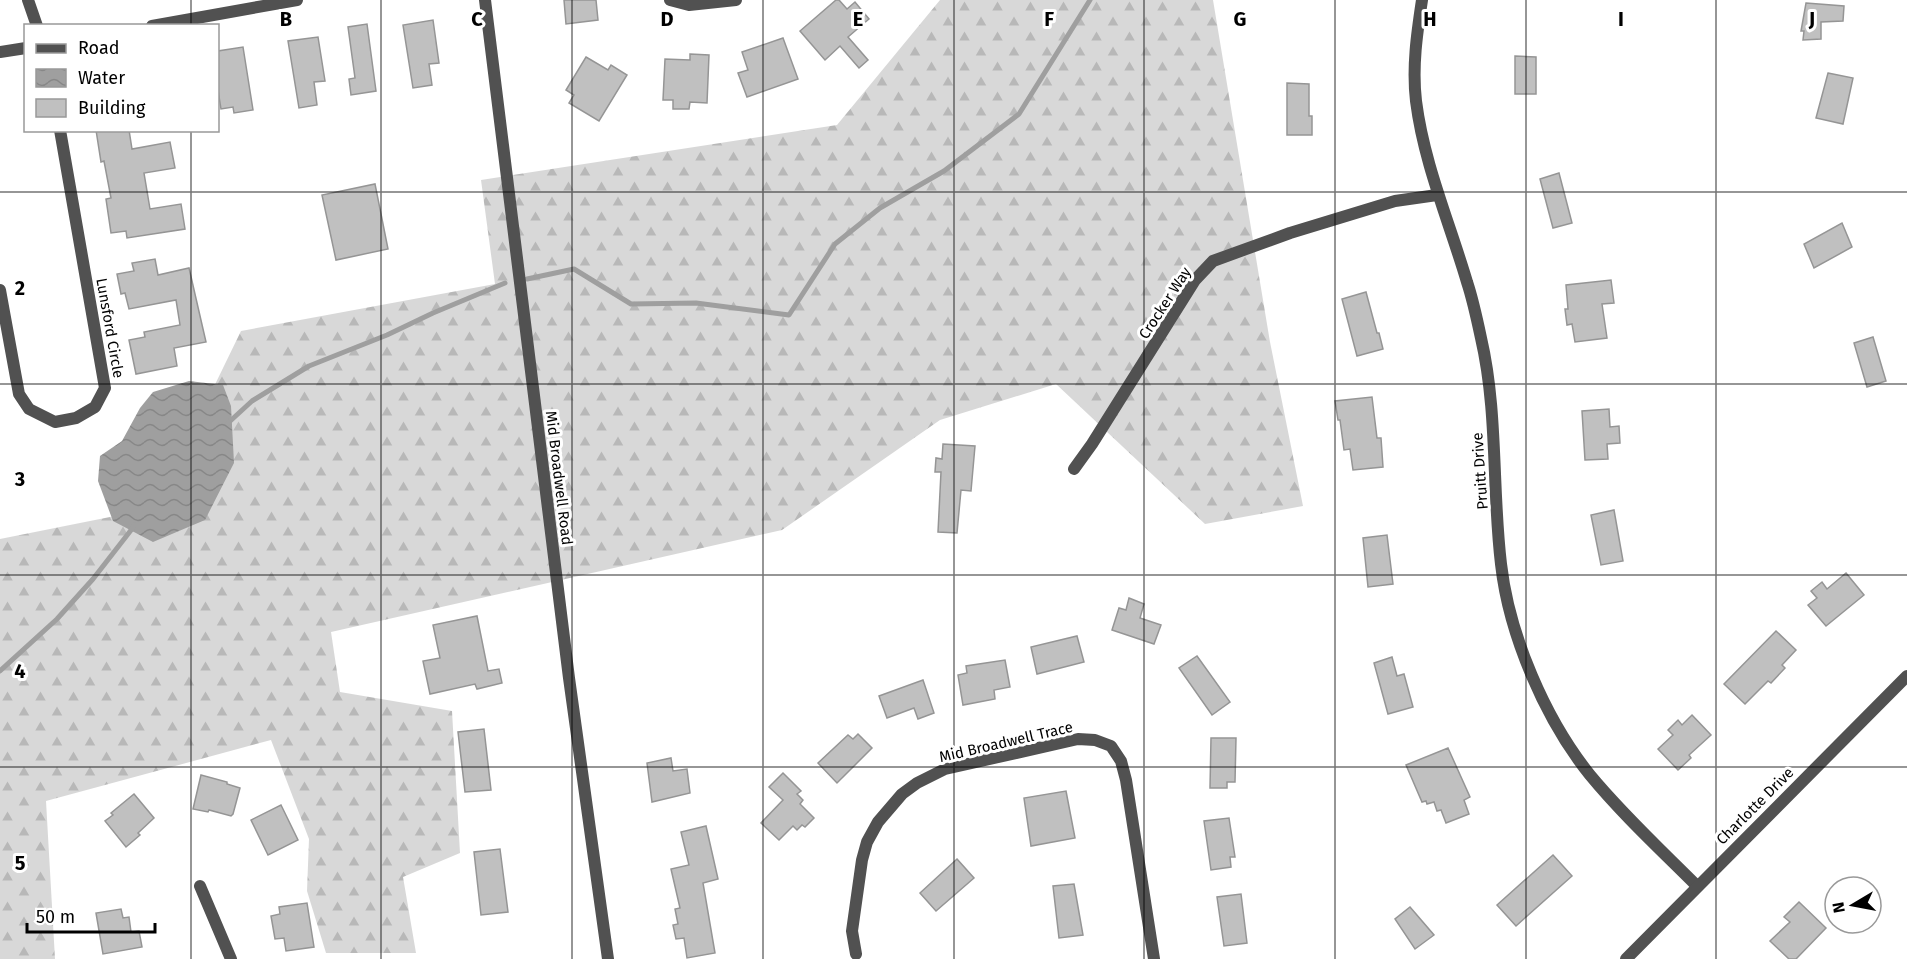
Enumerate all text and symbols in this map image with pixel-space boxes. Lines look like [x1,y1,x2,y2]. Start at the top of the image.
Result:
text: B [280,7,292,31]
text: C [471,7,483,31]
text: D [660,7,674,31]
text: E [853,7,863,31]
text: F [1044,7,1054,31]
text: G [1234,7,1246,31]
text: H [1423,7,1437,31]
text: I [1618,7,1624,31]
text: J [1808,7,1815,31]
legend [24,24,219,132]
text: Road [78,37,120,59]
text: Water [78,67,125,89]
text: Building [78,97,146,119]
street label: Crocker Way [1135,263,1195,342]
text: 2 [15,276,25,300]
street label: Lunsford Circle [92,277,128,379]
street label: Mid Broadwell Road [542,410,576,546]
street label: Pruitt Drive [1468,432,1492,510]
text: 3 [14,467,25,491]
text: 4 [14,659,26,683]
street label: Mid Broadwell Trace [937,718,1075,766]
street label: Charlotte Drive [1713,764,1797,848]
text: 5 [15,851,26,875]
north arrow [1823,875,1883,935]
scale bar [27,896,154,934]
text: N [1828,901,1849,914]
text: 50 m [36,906,75,928]

